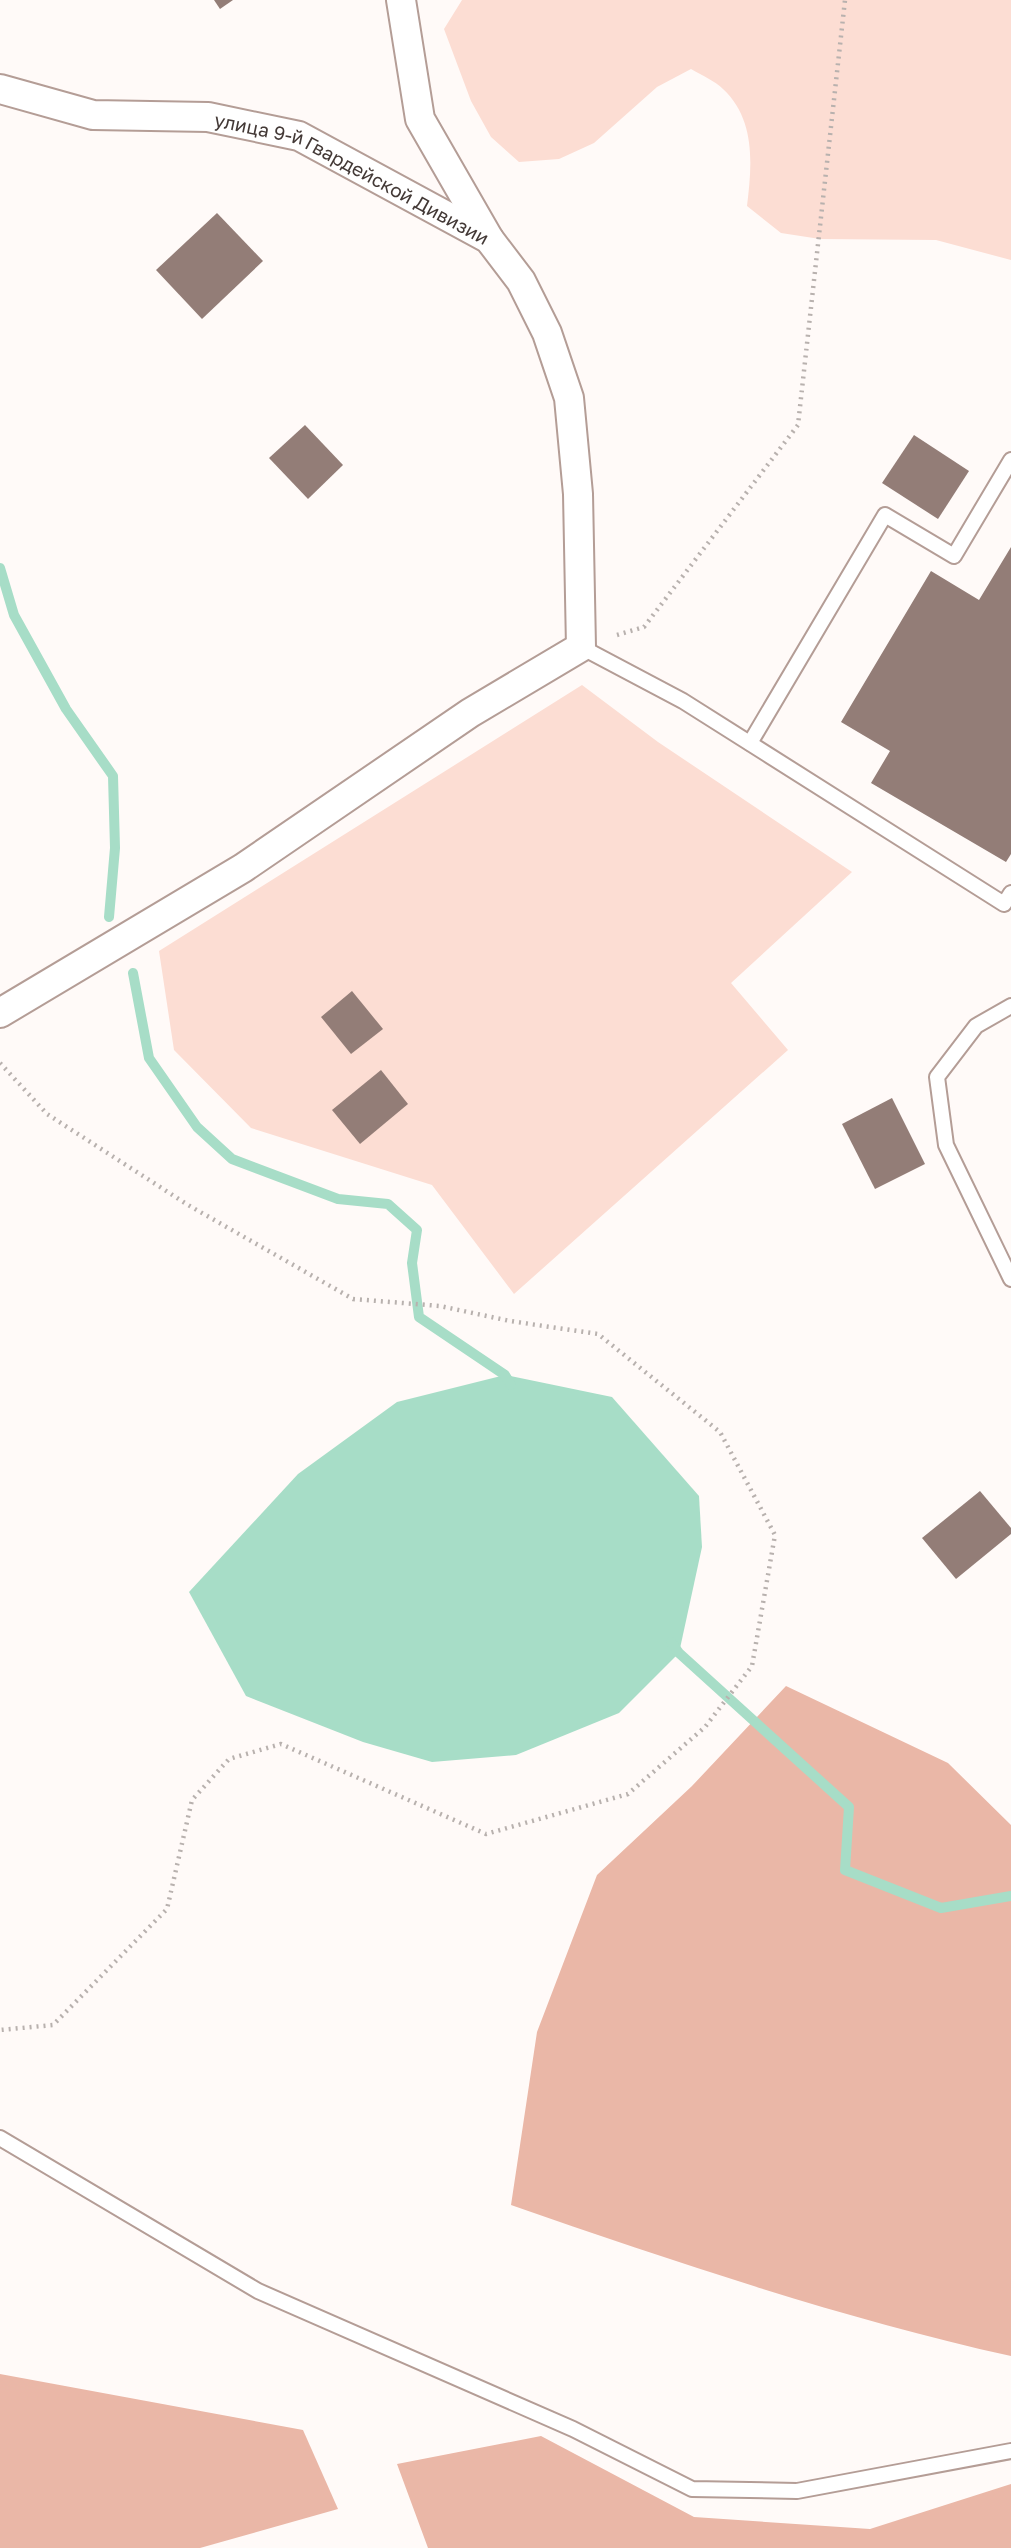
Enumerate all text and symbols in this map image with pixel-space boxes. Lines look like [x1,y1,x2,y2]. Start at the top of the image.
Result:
street label: улица 9-й Гвардейской Дивизии [212,107,493,249]

